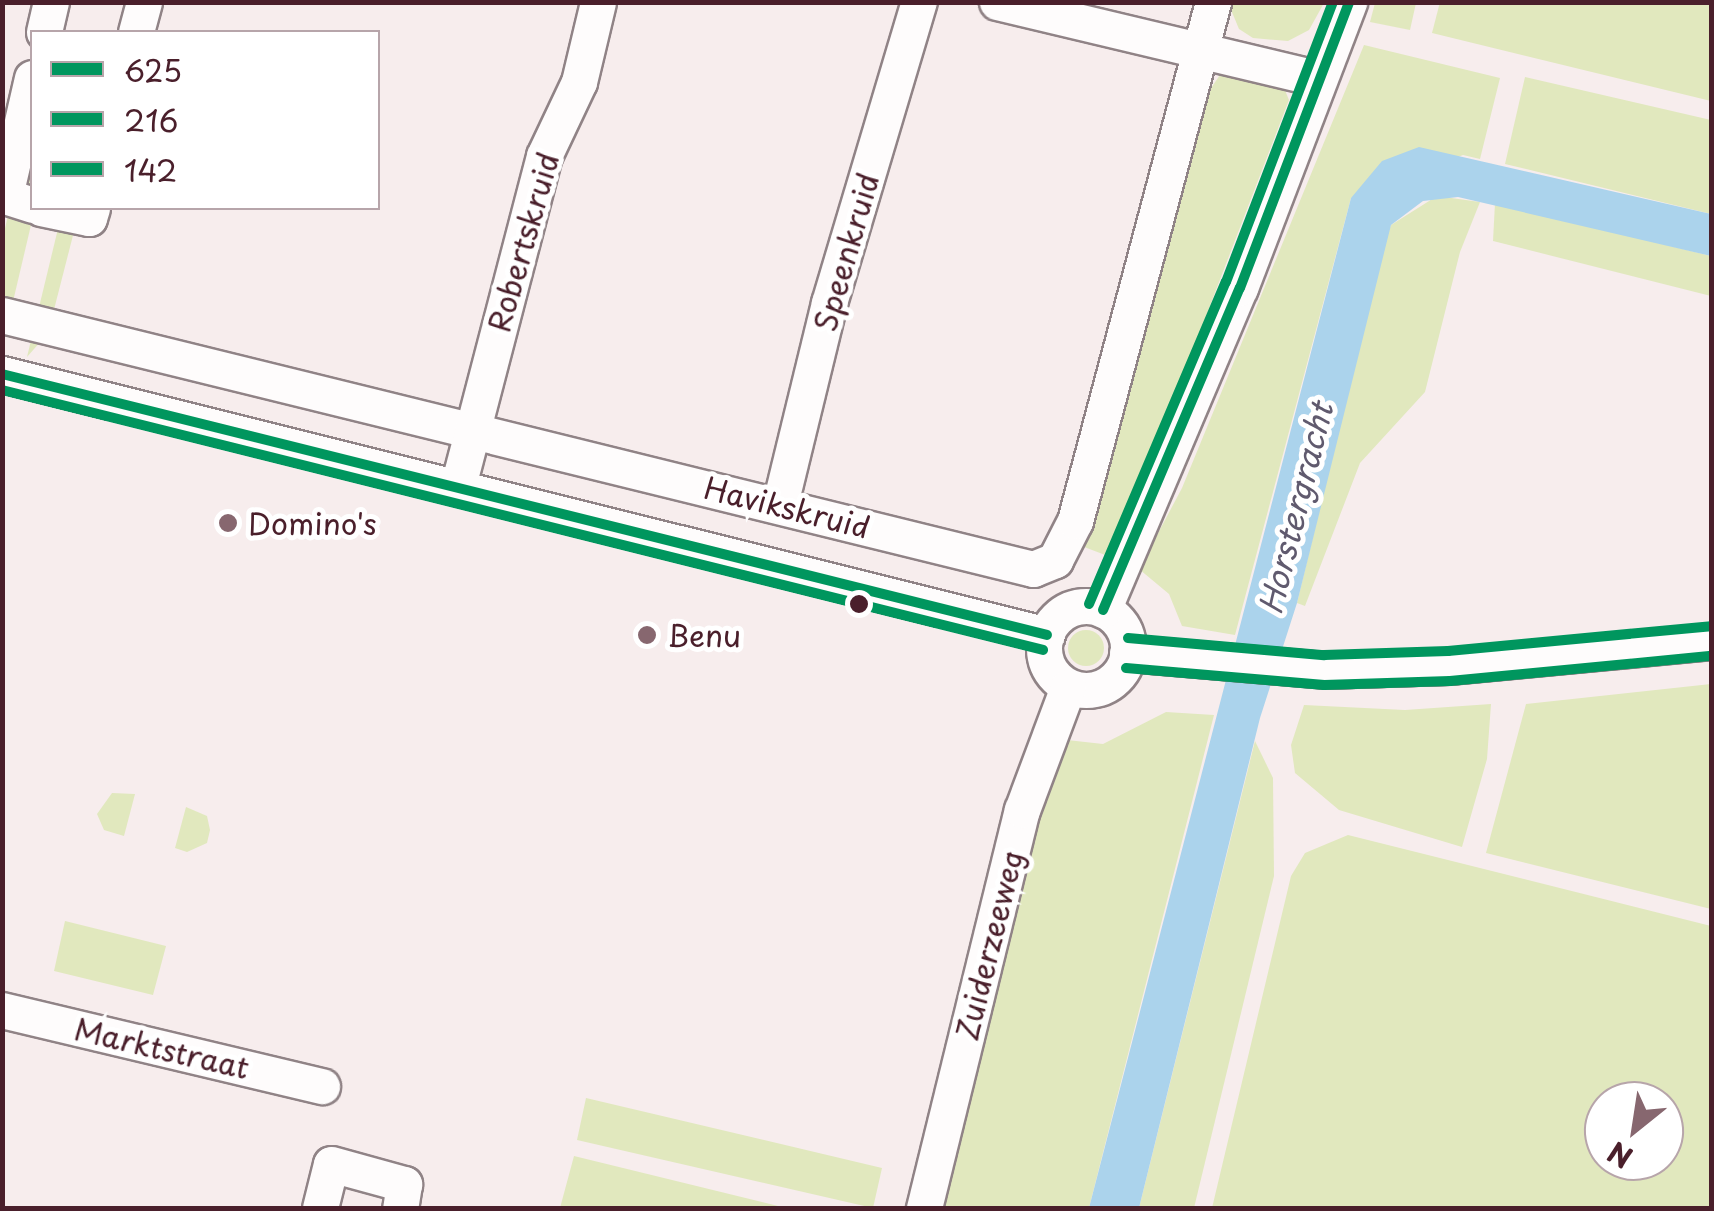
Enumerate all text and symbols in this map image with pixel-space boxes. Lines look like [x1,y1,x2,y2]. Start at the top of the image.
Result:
legend [30,30,380,210]
text: 625 [124,47,182,92]
text: 216 [124,97,178,142]
text: 142 [124,147,177,192]
street label: Robertskruid [480,148,566,336]
street label: Speenkruid [806,169,886,335]
water label: Horstergracht [1250,398,1340,618]
street label: Havikskruid [700,469,874,545]
place label: Domino's [248,505,377,541]
marker: Domino's [217,512,239,534]
unlabelled marker [849,594,869,614]
place label: Benu [667,617,741,653]
marker: Benu [636,624,658,646]
street label: Zuiderzeeweg [948,846,1030,1044]
street label: Marktstraat [71,1010,253,1086]
north arrow [1584,1081,1684,1181]
text: N [1599,1132,1640,1180]

